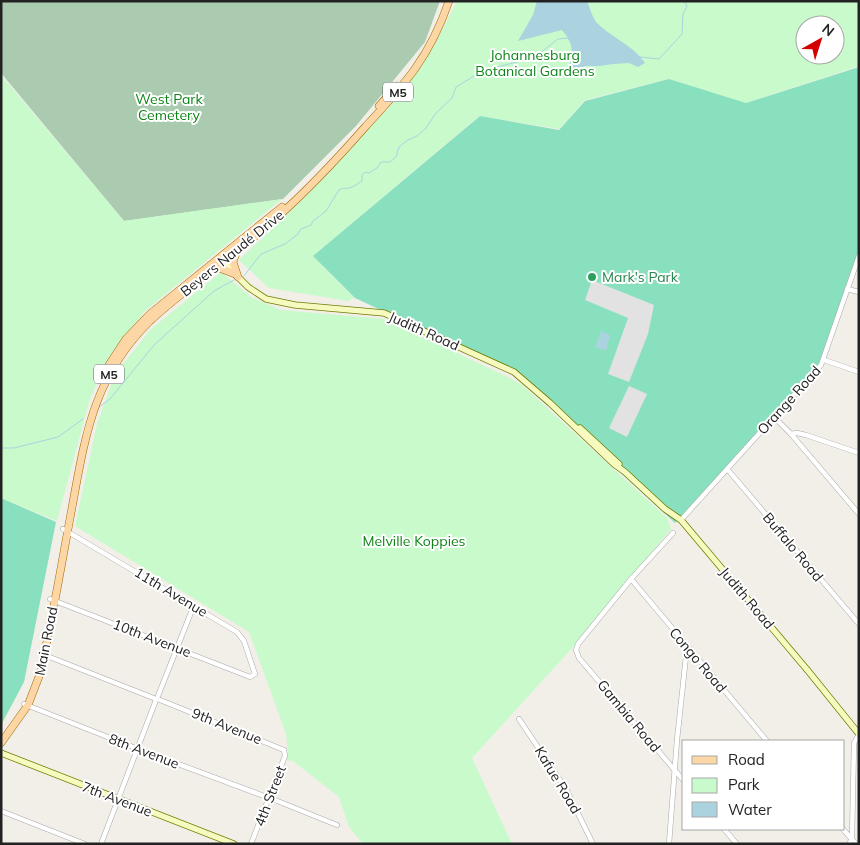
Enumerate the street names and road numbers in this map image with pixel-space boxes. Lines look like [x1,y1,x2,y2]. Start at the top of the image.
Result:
road number: M5 [383,82,413,101]
street label: Beyers Naudé Drive [177,206,287,300]
street label: Judith Road [386,307,462,355]
street label: Orange Road [753,362,825,438]
road number: M5 [94,364,124,384]
street label: Buffalo Road [759,509,827,585]
street label: 11th Avenue [131,563,211,621]
street label: Judith Road [716,563,778,633]
street label: Main Road [30,605,62,677]
street label: 10th Avenue [110,615,194,661]
street label: Congo Road [665,624,731,696]
street label: Gambia Road [593,676,665,756]
street label: 9th Avenue [189,704,265,748]
street label: 8th Avenue [106,729,182,773]
street label: Kafue Road [531,743,585,817]
street label: 4th Street [250,763,290,829]
street label: 7th Avenue [79,777,155,821]

